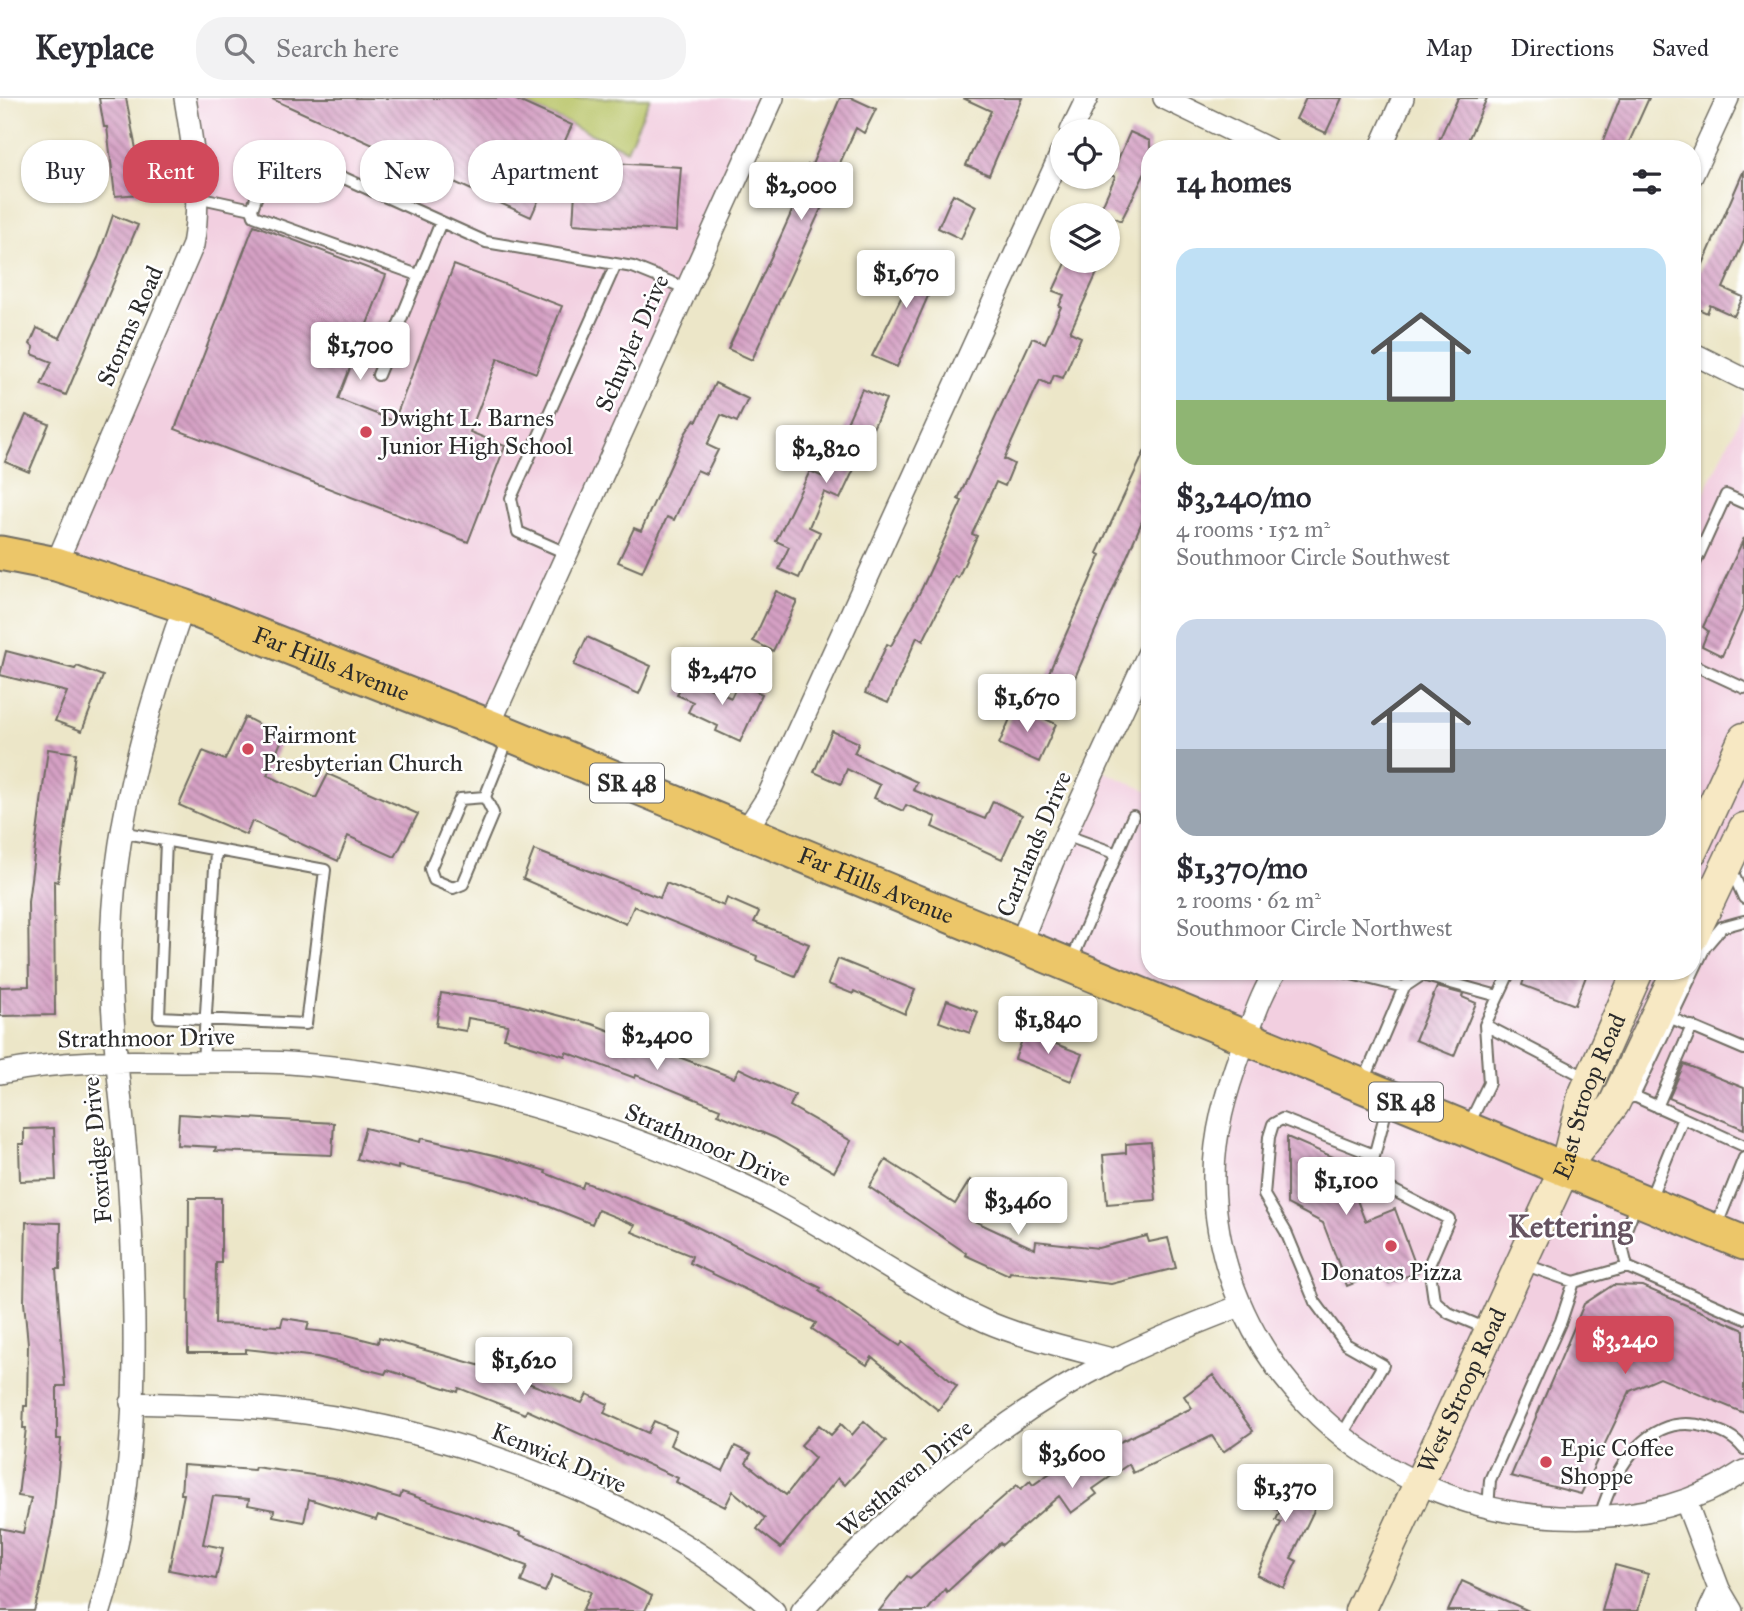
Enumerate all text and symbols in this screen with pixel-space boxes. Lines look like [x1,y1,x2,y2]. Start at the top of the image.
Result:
search box [196,17,686,80]
text: Keyplace [35,28,154,68]
icon: search [220,29,258,67]
text: Search here [276,32,399,64]
text: Map [1426,33,1473,63]
text: Directions [1511,33,1614,63]
text: Saved [1652,33,1709,63]
map controls [1050,119,1120,273]
button: locate [1050,119,1120,189]
chip: Buy [21,140,109,203]
chip: Rent [123,140,219,203]
chip: Filters [233,140,346,203]
chip: New [360,140,454,203]
chip: Apartment [468,140,623,203]
pin: $2,000 [744,162,858,222]
icon: filters [1628,163,1666,201]
text: 14 homes [1176,164,1291,200]
text: $2,000 [765,171,837,199]
button: layers [1050,203,1120,273]
pin: $1,670 [849,250,963,310]
text: $1,670 [873,259,939,287]
street label: Storms Road [90,261,170,391]
street label: Schuyler Drive [588,270,676,416]
icon: home [1358,294,1484,420]
pin: $1,700 [303,322,417,382]
text: $1,700 [327,331,393,359]
place label: Dwight L. Barnes Junior High School [377,403,573,461]
marker: Dwight L. Barnes Junior High School [358,424,374,440]
pin: $2,820 [769,426,883,485]
text: $2,820 [792,434,860,462]
text: $3,240/mo [1176,479,1311,515]
text: 4 rooms · 152 m² [1176,515,1330,543]
text: Southmoor Circle Southwest [1176,543,1450,571]
street label: Far Hills Avenue [249,620,414,708]
pin: $2,470 [665,648,779,707]
text: $2,470 [687,656,757,684]
icon: home [1358,665,1484,791]
pin: $1,670 [970,674,1084,734]
text: $1,670 [994,683,1060,711]
place label: Fairmont Presbyterian Church [262,720,463,778]
marker: Fairmont Presbyterian Church [240,741,256,757]
road number: SR 48 [590,764,664,803]
street label: Carrlands Drive [990,767,1078,921]
street label: Far Hills Avenue [794,840,958,931]
text: $1,370/mo [1176,850,1308,886]
text: 2 rooms · 62 m² [1176,886,1321,914]
text: Southmoor Circle Northwest [1176,914,1452,942]
pin: $1,840 [991,996,1105,1056]
text: $1,840 [1014,1005,1082,1033]
street label: East Stroop Road [1547,1009,1632,1184]
pin: $2,400 [600,1012,714,1072]
street label: Strathmoor Drive [57,1021,235,1055]
text: $2,400 [621,1021,693,1049]
street label: Foxridge Drive [76,1075,118,1225]
road number: SR 48 [1369,1082,1443,1121]
street label: Strathmoor Drive [620,1097,796,1193]
pin: $1,100 [1289,1158,1403,1217]
text: $1,100 [1314,1166,1378,1194]
pin: $3,460 [961,1178,1075,1237]
text: $3,460 [984,1186,1052,1214]
district label: Kettering [1508,1207,1633,1246]
marker: Donatos Pizza [1383,1238,1399,1254]
place label: Donatos Pizza [1320,1257,1463,1287]
street label: West Stroop Road [1411,1303,1513,1478]
pin: $3,240 [1568,1316,1682,1376]
text: $3,240 [1592,1325,1658,1353]
pin: $1,620 [467,1338,581,1397]
text: $1,620 [491,1346,557,1374]
street label: Westhaven Drive [831,1413,979,1543]
street label: Kenwick Drive [487,1416,631,1500]
pin: $3,600 [1015,1430,1129,1490]
place label: Epic Coffee Shoppe [1560,1433,1674,1491]
text: $3,600 [1038,1439,1106,1467]
marker: Epic Coffee Shoppe [1538,1454,1554,1470]
pin: $1,370 [1228,1464,1342,1524]
text: $1,370 [1253,1473,1317,1501]

